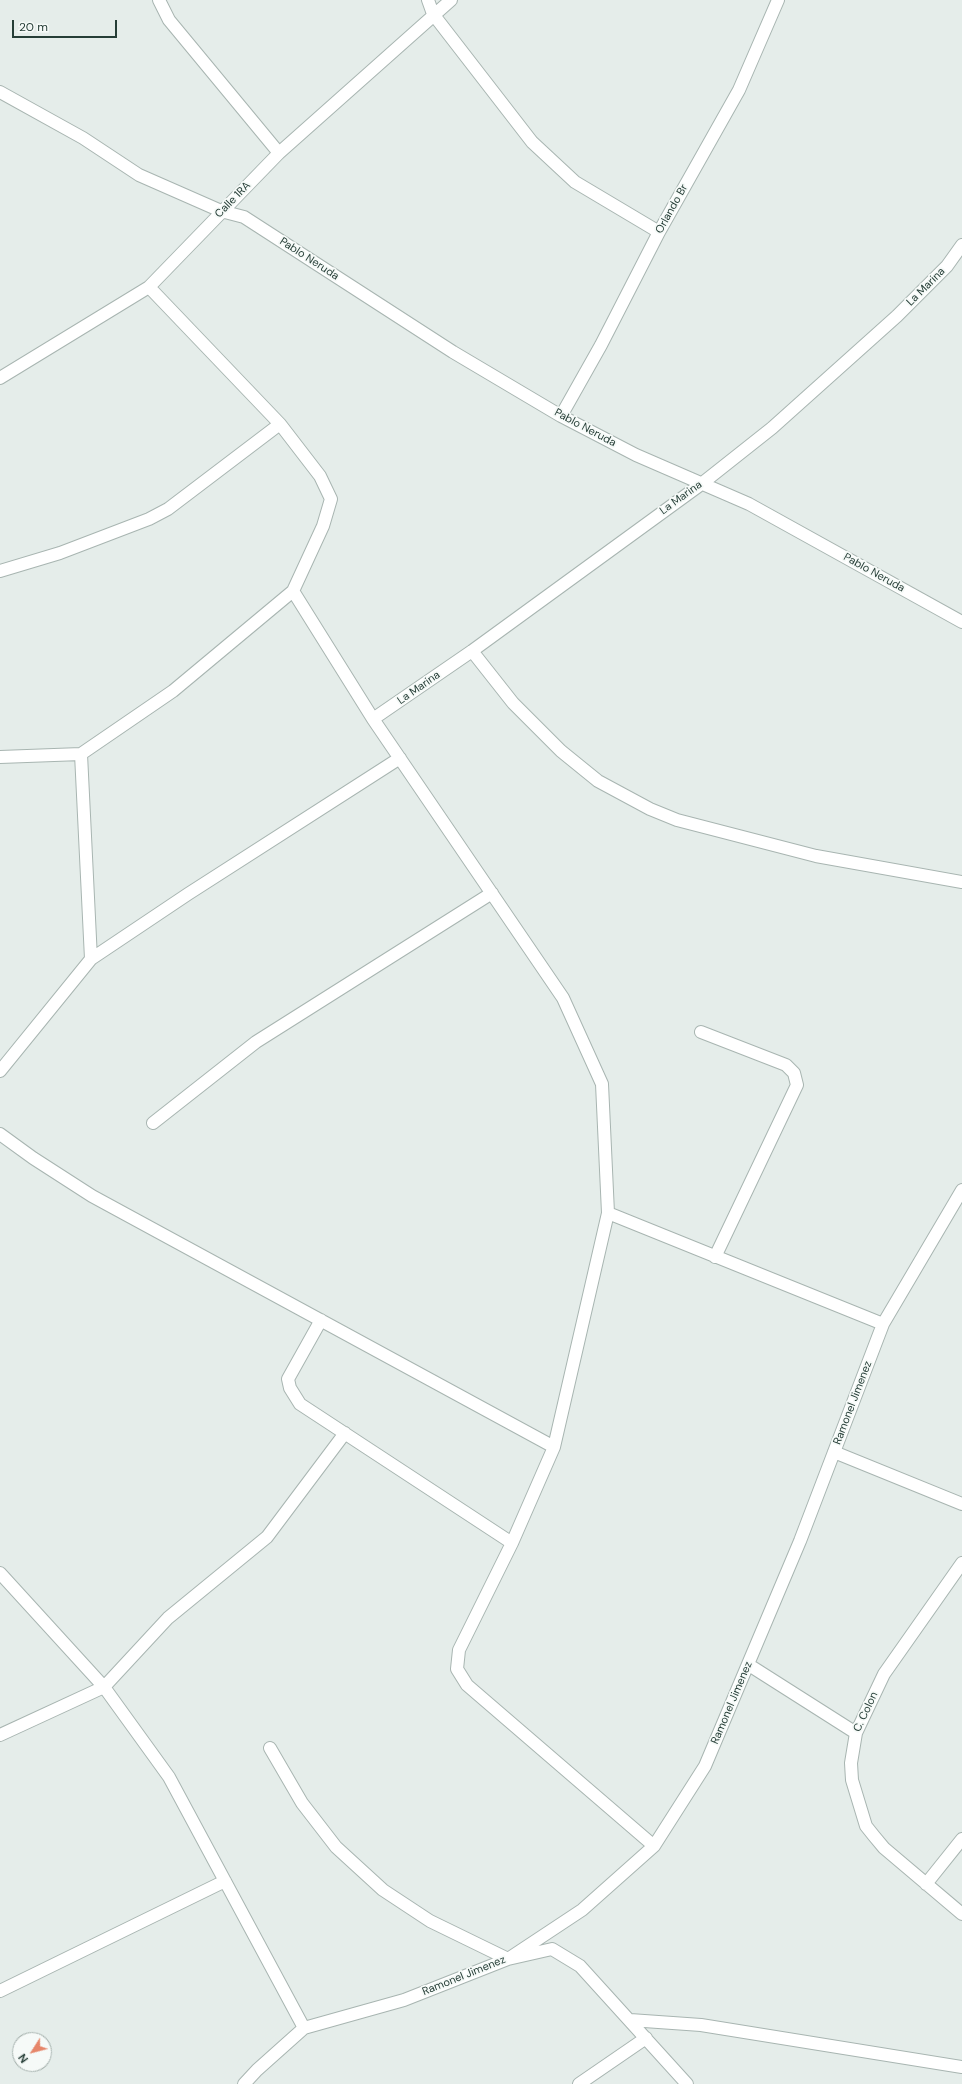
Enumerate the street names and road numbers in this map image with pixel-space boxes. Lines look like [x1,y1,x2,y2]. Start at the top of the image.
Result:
street label: Calle 1RA [213,179,253,221]
street label: Orlando Br [653,182,691,236]
street label: Pablo Neruda [277,235,341,283]
street label: La Marina [904,265,948,309]
street label: Pablo Neruda [552,406,618,450]
street label: La Marina [657,478,705,518]
street label: Pablo Neruda [841,551,907,595]
street label: La Marina [395,669,443,707]
street label: Ramonel Jimenez [831,1359,875,1447]
street label: Ramonel Jimenez [709,1660,755,1746]
street label: C. Colon [851,1690,881,1734]
street label: Ramonel Jimenez [421,1953,507,1999]

